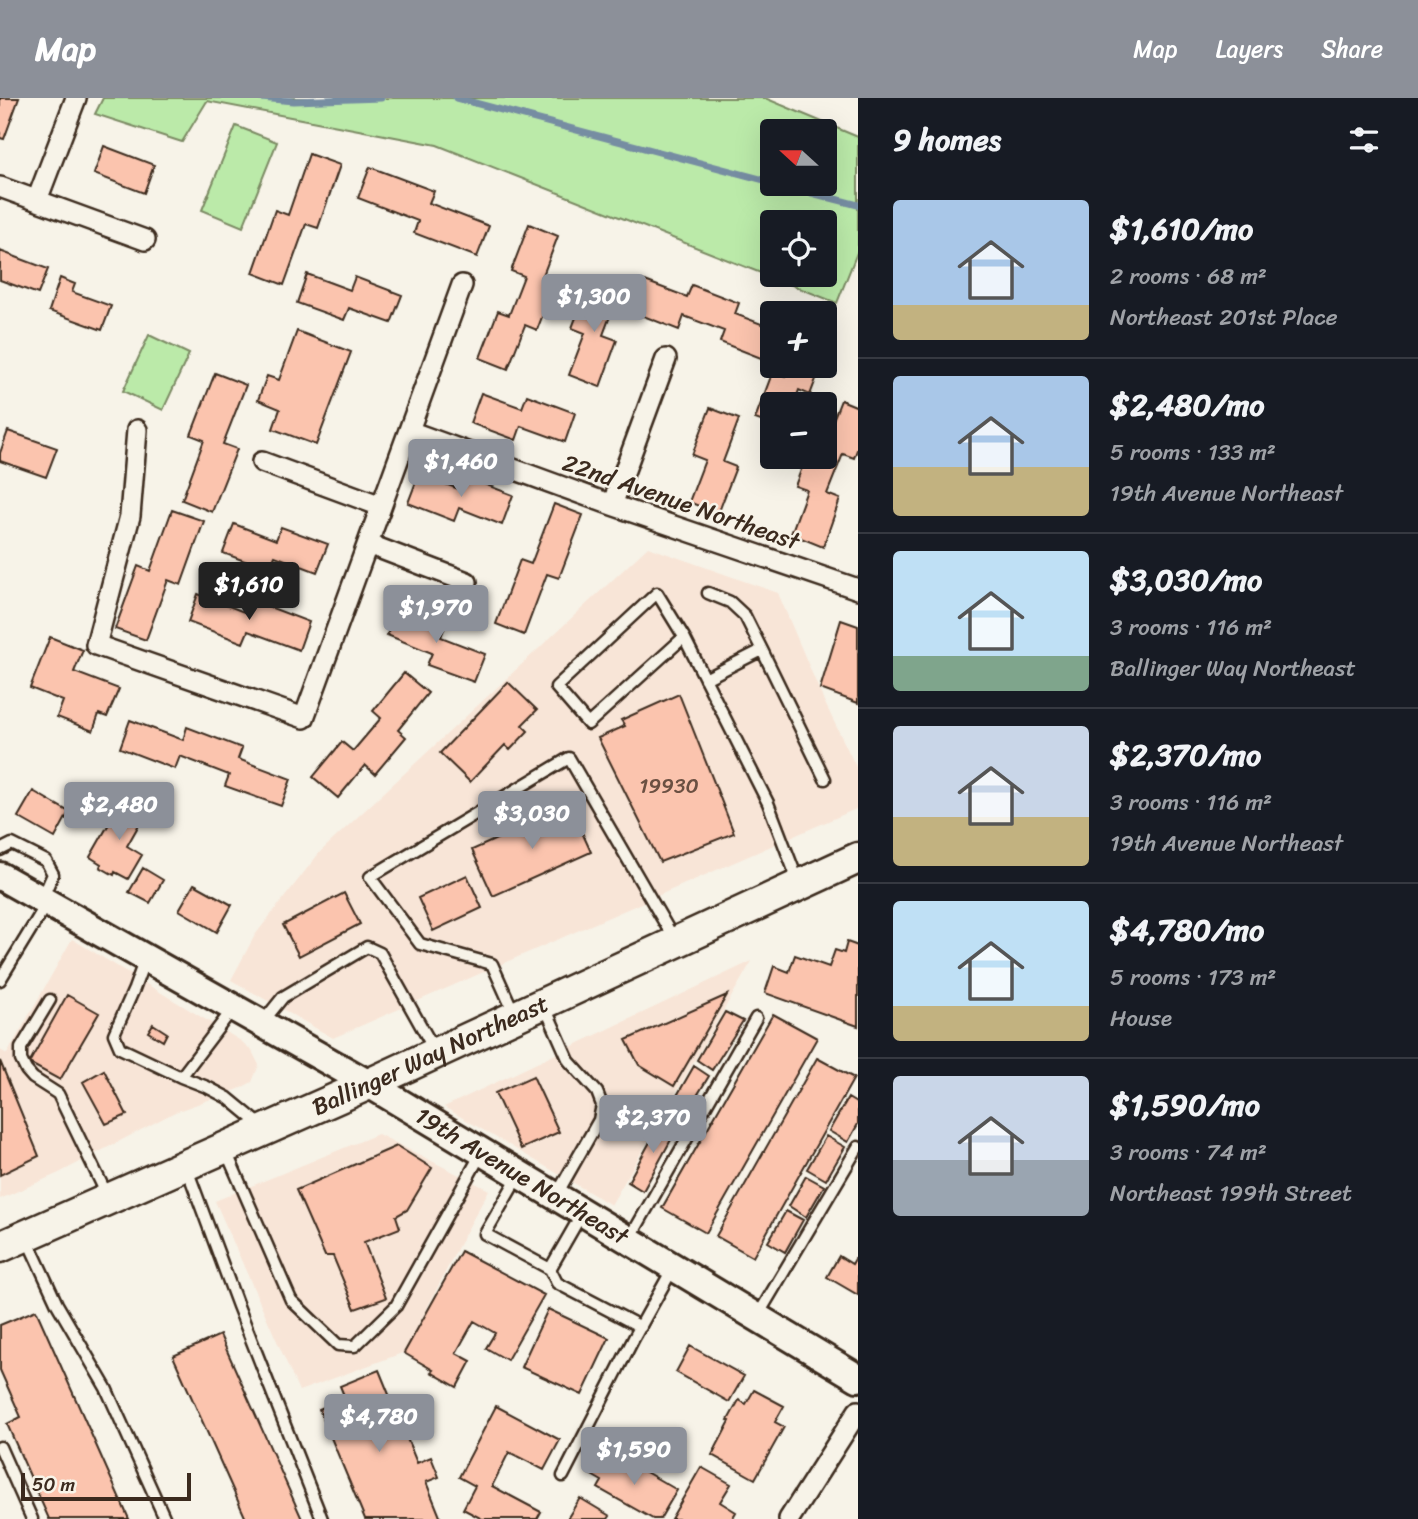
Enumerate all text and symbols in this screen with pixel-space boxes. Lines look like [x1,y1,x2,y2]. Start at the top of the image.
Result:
text: Map [35,20,96,78]
text: Map [1133,28,1178,70]
text: Layers [1216,28,1283,70]
text: Share [1321,28,1383,70]
text: 9 homes [893,113,1001,167]
north arrow [760,119,836,196]
map controls [760,119,837,469]
icon: filters [1345,121,1383,159]
text: $1,610/mo [1110,202,1253,256]
button: locate [760,210,837,287]
icon: home [949,228,1033,312]
text: 2 rooms · 68 m² [1110,256,1267,297]
pin: $1,300 [537,274,651,334]
text: $1,300 [557,276,631,317]
text: Northeast 201st Place [1110,297,1338,338]
button: + [760,301,837,378]
text: $2,480/mo [1110,378,1265,432]
button: − [760,392,837,469]
icon: home [949,404,1033,488]
text: 5 rooms · 133 m² [1110,432,1276,473]
pin: $1,460 [404,440,518,499]
text: $1,460 [424,441,498,482]
street label: 22nd Avenue Northeast [557,442,807,563]
text: 19th Avenue Northeast [1110,473,1343,514]
text: $3,030/mo [1110,553,1262,607]
pin: $1,610 [192,562,306,622]
text: $1,610 [215,564,284,605]
icon: home [949,579,1033,663]
pin: $1,970 [379,586,493,645]
text: $1,970 [399,587,473,628]
text: 3 rooms · 116 m² [1110,607,1272,648]
text: Ballinger Way Northeast [1110,648,1356,689]
text: $2,370/mo [1110,728,1261,782]
icon: home [949,754,1033,838]
house number: 19930 [639,767,699,805]
pin: $2,480 [62,782,176,842]
text: 3 rooms · 116 m² [1110,782,1272,823]
text: $2,480 [80,784,158,825]
pin: $3,030 [475,792,589,851]
text: $3,030 [494,793,570,834]
text: 19th Avenue Northeast [1110,823,1343,864]
text: $4,780/mo [1110,903,1264,957]
icon: home [949,929,1033,1013]
text: 5 rooms · 173 m² [1110,957,1276,998]
street label: Ballinger Way Northeast [305,983,556,1128]
text: House [1110,998,1172,1039]
text: $1,590/mo [1110,1078,1260,1132]
street label: 19th Avenue Northeast [407,1095,638,1257]
pin: $2,370 [596,1096,710,1155]
text: $2,370 [615,1097,691,1138]
icon: home [949,1104,1033,1188]
text: 3 rooms · 74 m² [1110,1132,1267,1173]
text: Northeast 199th Street [1110,1173,1352,1214]
pin: $4,780 [322,1394,436,1454]
text: $4,780 [340,1396,418,1437]
pin: $1,590 [577,1428,691,1487]
text: $1,590 [597,1429,671,1470]
text: 50 m [32,1468,75,1501]
scale bar [21,1470,191,1502]

